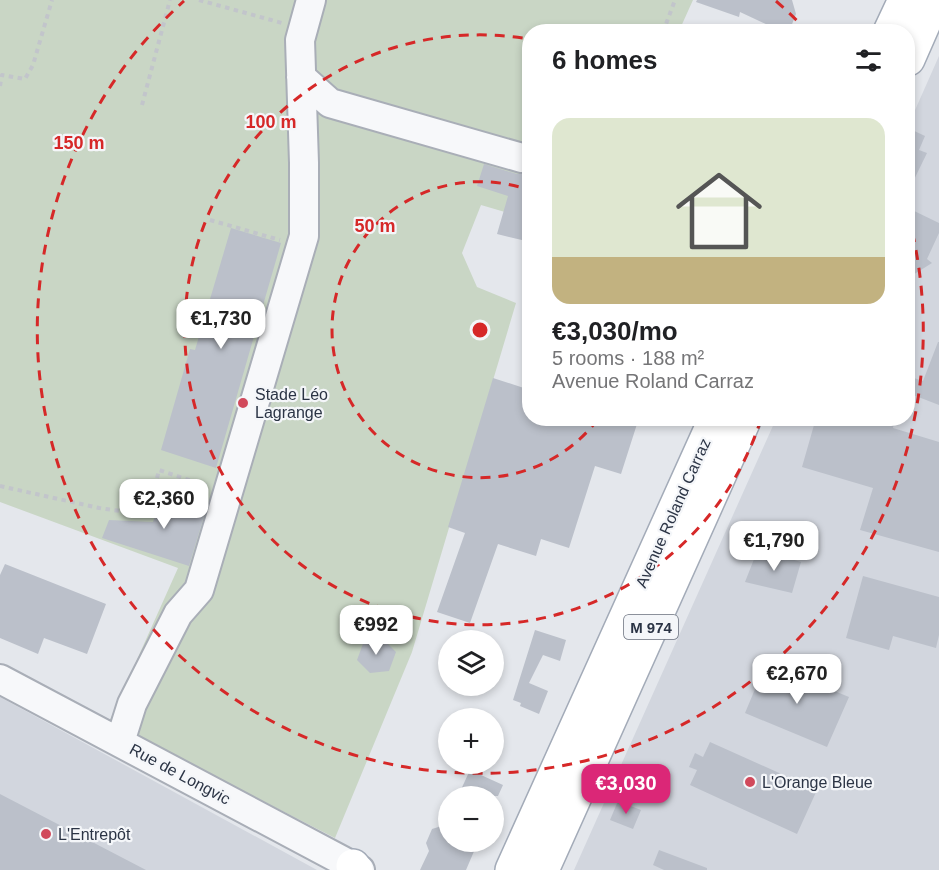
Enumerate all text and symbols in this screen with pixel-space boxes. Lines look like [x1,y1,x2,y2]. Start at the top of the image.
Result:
icon: filters [852,44,885,77]
text: 6 homes [552,45,658,75]
text: 100 m [245,112,297,132]
text: 150 m [53,133,105,153]
icon: home [665,157,773,265]
text: 50 m [354,216,396,236]
pin: €1,730 [172,299,270,350]
text: €1,730 [190,307,252,329]
text: €3,030/mo [552,316,678,346]
centre of rings [470,320,490,340]
text: 5 rooms · 188 m² [552,347,704,369]
text: Avenue Roland Carraz [552,370,754,392]
place label: Stade Léo Lagrange [255,386,328,421]
marker: Stade Léo Lagrange [236,396,250,410]
street label: Avenue Roland Carraz [632,436,714,590]
pin: €2,360 [115,479,213,530]
text: €2,360 [133,487,195,509]
pin: €1,790 [725,521,823,572]
text: €1,790 [743,529,805,551]
pin: €992 [340,605,412,656]
text: €992 [354,613,398,635]
road number: M 974 [624,615,678,639]
map controls [438,630,504,852]
button: layers [438,630,504,696]
pin: €2,670 [748,654,846,705]
text: €2,670 [766,662,828,684]
button: + [438,708,504,774]
street label: Rue de Longvic [127,740,233,808]
pin: €3,030 [577,764,675,815]
text: €3,030 [595,772,657,794]
place label: L'Orange Bleue [762,774,873,791]
marker: L'Orange Bleue [743,775,757,789]
button: − [438,786,504,852]
place label: L'Entrepôt [58,826,131,843]
marker: L'Entrepôt [39,827,53,841]

